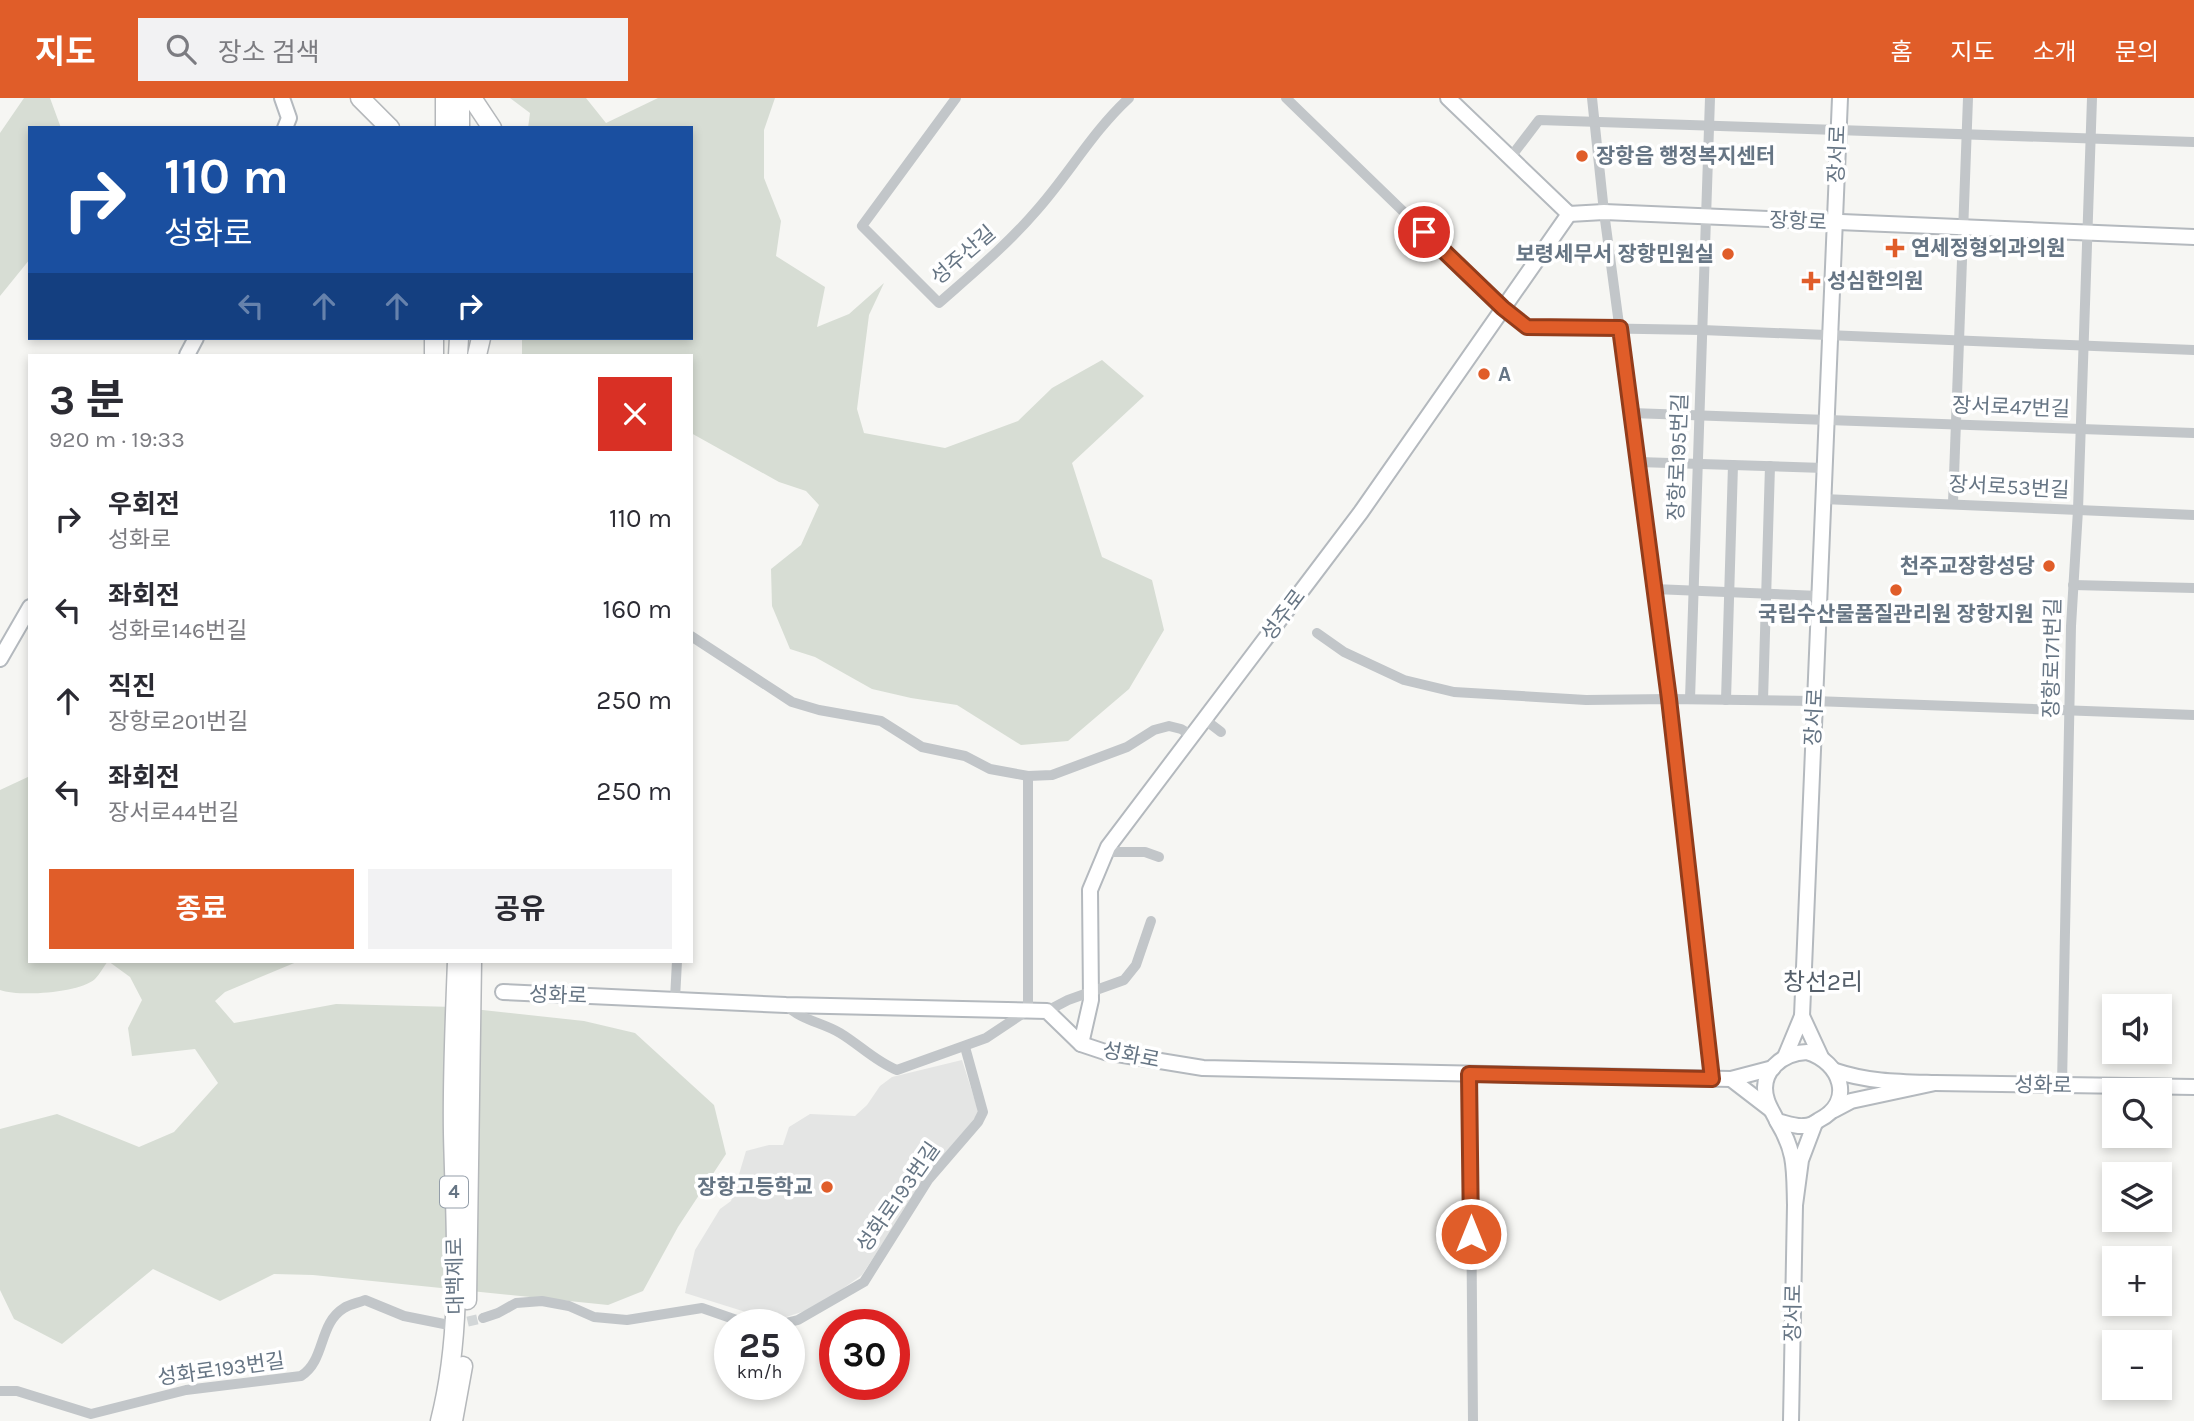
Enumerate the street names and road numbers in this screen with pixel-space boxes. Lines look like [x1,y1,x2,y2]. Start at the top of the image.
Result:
street label: 장서로 [1824,125,1850,183]
street label: 장항로 [1768,207,1828,235]
street label: 성주산길 [926,221,1000,289]
street label: 장항로195번길 [1664,393,1692,521]
street label: 장서로47번길 [1952,393,2070,421]
street label: 장서로53번길 [1948,472,2070,502]
street label: 성주로 [1256,585,1310,645]
street label: 장항로171번길 [2039,598,2065,718]
street label: 장서로 [1800,687,1828,747]
street label: 성화로 [529,982,587,1008]
street label: 성화로 [1100,1038,1162,1072]
street label: 성화로 [2014,1072,2072,1098]
street label: 성화로193번길 [851,1138,945,1256]
road number: 4 [440,1176,468,1208]
street label: 대백제로 [442,1237,468,1315]
street label: 장서로 [1780,1284,1806,1342]
street label: 성화로193번길 [156,1348,286,1390]

